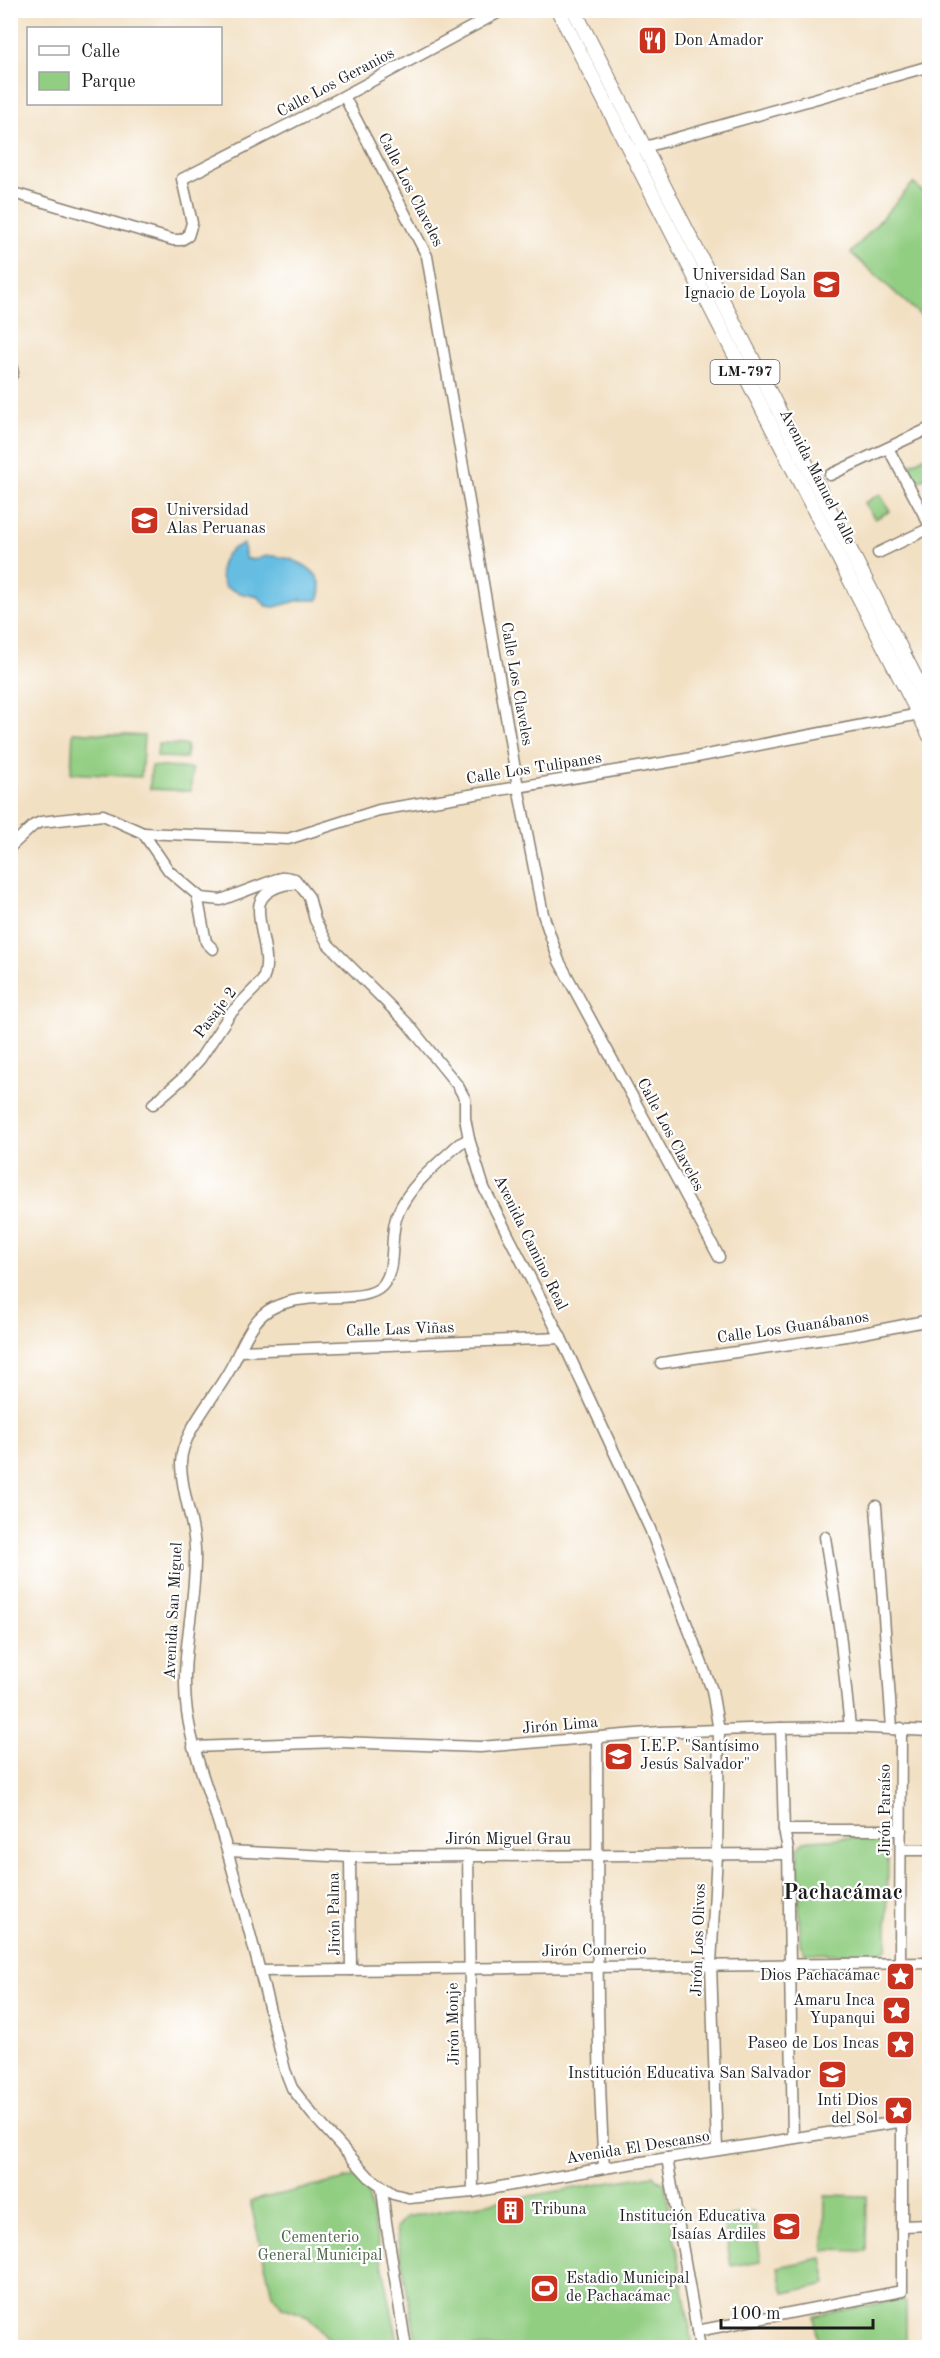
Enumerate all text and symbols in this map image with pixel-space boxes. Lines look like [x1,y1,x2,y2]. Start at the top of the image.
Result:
restaurant icon: Don Amador [637,25,669,57]
legend [27,27,222,105]
place label: Don Amador [674,33,764,49]
text: Calle [81,43,120,61]
street label: Calle Los Geranios [275,45,397,121]
text: Parque [81,73,136,91]
street label: Calle Los Claveles [374,131,446,250]
place label: Universidad San Ignacio de Loyola [684,268,806,302]
school or university icon: Universidad San Ignacio de Loyola [811,269,843,301]
road number: LM-797 [710,360,780,384]
street label: Avenida Manuel Valle [776,407,858,547]
place label: Universidad Alas Peruanas [166,503,266,537]
school or university icon: Universidad Alas Peruanas [129,504,161,536]
street label: Calle Los Claveles [497,621,535,747]
street label: Calle Los Tulipanes [465,750,603,788]
street label: Pasaje 2 [192,985,240,1041]
street label: Calle Los Claveles [634,1076,707,1194]
street label: Avenida Camino Real [490,1173,570,1313]
street label: Calle Los Guanábanos [716,1309,870,1347]
street label: Calle Las Viñas [345,1320,455,1340]
street label: Avenida San Miguel [162,1542,186,1680]
street label: Jirón Lima [521,1715,599,1737]
place label: I.E.P. "Santísimo Jesús Salvador" [640,1739,759,1773]
school or university icon: I.E.P. "Santísimo Jesús Salvador" [603,1740,635,1772]
street label: Jirón Paraíso [878,1764,894,1856]
street label: Jirón Miguel Grau [445,1832,572,1848]
street label: Jirón Palma [326,1872,344,1956]
district label: Pachacámac [783,1882,903,1904]
street label: Jirón Los Olivos [689,1883,709,1997]
street label: Jirón Comercio [541,1942,647,1960]
place icon: Dios Pachacámac [885,1960,917,1992]
place label: Dios Pachacámac [760,1968,880,1984]
street label: Jirón Monje [445,1982,463,2066]
place label: Amaru Inca Yupanqui [793,1993,875,2027]
place icon: Amaru Inca Yupanqui [880,1994,912,2026]
place icon: Paseo de Los Incas [884,2028,916,2060]
place label: Paseo de Los Incas [747,2036,879,2052]
school or university icon: Institución Educativa San Salvador [816,2058,848,2090]
place label: Institución Educativa San Salvador [568,2066,811,2082]
place label: Inti Dios del Sol [817,2093,878,2127]
place icon: Inti Dios del Sol [883,2094,915,2126]
street label: Avenida El Descanso [565,2129,711,2167]
building icon: Tribuna [494,2194,526,2226]
place label: Tribuna [531,2202,587,2218]
place label: Institución Educativa Isaías Ardiles [619,2209,766,2243]
school or university icon: Institución Educativa Isaías Ardiles [771,2210,803,2242]
park label: Cementerio General Municipal [258,2230,382,2264]
place label: Estadio Municipal de Pachacámac [566,2271,689,2305]
sports icon: Estadio Municipal de Pachacámac [529,2272,561,2304]
scale bar [721,2292,872,2330]
text: 100 m [730,2305,781,2323]

